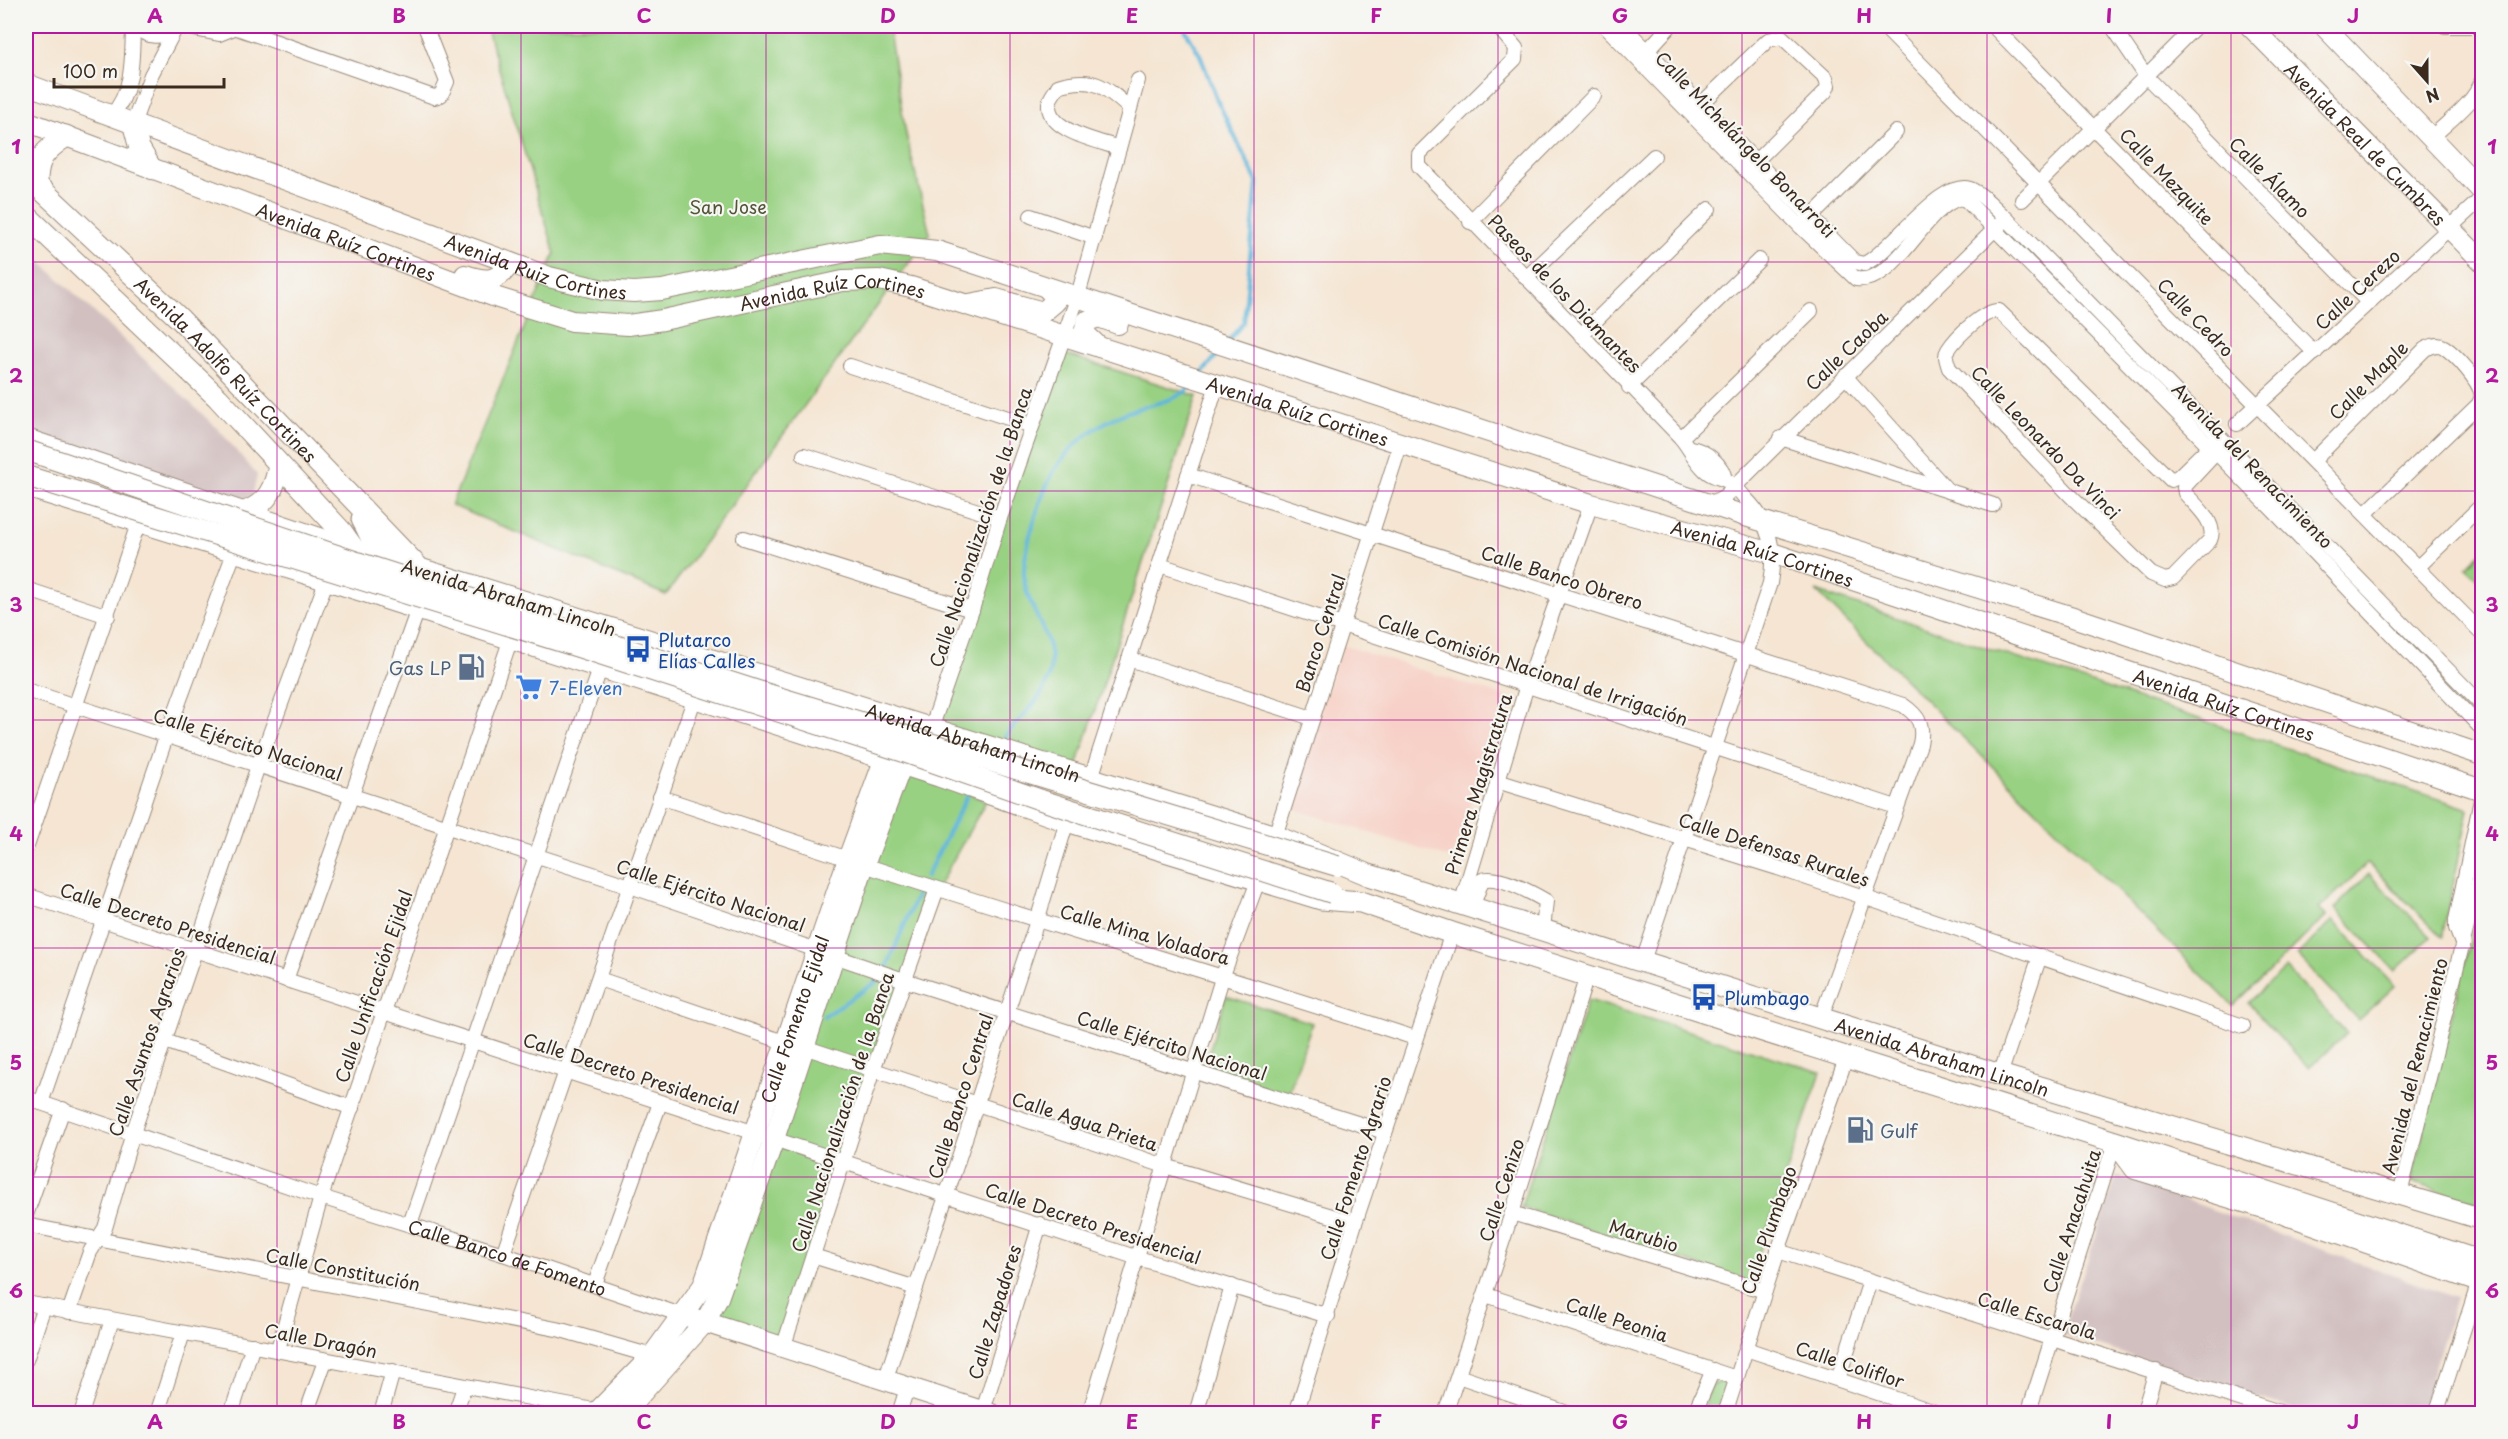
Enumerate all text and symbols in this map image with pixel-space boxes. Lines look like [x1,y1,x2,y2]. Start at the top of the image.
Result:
text: A [147,0,163,30]
text: B [392,0,406,30]
text: C [636,0,652,30]
text: D [880,0,896,30]
text: E [1126,0,1138,30]
text: F [1370,0,1382,30]
text: G [1612,0,1628,30]
text: H [1856,0,1872,30]
text: I [2106,0,2112,30]
text: J [2347,0,2359,30]
street label: Calle Michelángelo Bonarroti [1649,45,1843,243]
scale bar [54,51,224,89]
north arrow [2397,51,2457,111]
street label: Avenida Real de Cumbres [2279,56,2453,231]
text: 100 m [63,57,118,84]
text: N [2423,82,2443,109]
street label: Calle Mezquite [2114,121,2220,231]
street label: Calle Álamo [2223,130,2317,224]
text: 1 [11,131,21,161]
text: 1 [2487,131,2497,161]
park label: San Jose [689,193,767,220]
street label: Avenida Ruíz Cortines [253,195,440,287]
street label: Paseos de los Diamantes [1482,208,1648,378]
street label: Avenida Ruiz Cortines [441,226,627,305]
street label: Calle Cerezo [2308,242,2406,336]
street label: Avenida Ruíz Cortines [737,266,929,317]
street label: Avenida Adolfo Ruíz Cortines [129,270,324,468]
street label: Calle Cedro [2151,272,2241,362]
street label: Calle Caoba [1799,303,1894,396]
street label: Calle Maple [2322,334,2414,426]
street label: Calle Leonardo Da Vinci [1965,359,2127,525]
text: 2 [9,360,23,390]
text: 2 [2485,360,2499,390]
street label: Avenida Ruíz Cortines [1203,369,1392,452]
street label: Avenida del Renacimiento [2166,376,2340,554]
street label: Calle Nacionalización de la Banca [922,383,1038,671]
street label: Avenida Ruíz Cortines [1668,513,1857,593]
street label: Calle Banco Obrero [1478,538,1646,616]
street label: Avenida Abraham Lincoln [398,551,620,643]
street label: Banco Central [1288,570,1352,696]
text: 3 [9,589,23,619]
text: 3 [2485,589,2499,619]
street label: Calle Comisión Nacional de Irrigación [1374,606,1692,732]
place label: Plutarco Elías Calles [658,626,755,674]
bus stop icon: Plutarco Elías Calles [623,634,653,664]
fuel station icon: Gas LP [456,652,486,682]
place label: Gas LP [389,654,451,681]
street label: Avenida Ruíz Cortines [2130,661,2318,747]
supermarket icon: 7-Eleven [514,672,544,702]
place label: 7-Eleven [549,674,623,701]
street label: Primera Magistratura [1438,690,1518,878]
street label: Avenida Abraham Lincoln [863,696,1084,788]
street label: Calle Ejército Nacional [150,701,346,787]
street label: Calle Defensas Rurales [1675,805,1873,893]
text: 4 [9,818,23,848]
text: 4 [2485,818,2499,848]
street label: Calle Ejército Nacional [613,852,809,938]
street label: Calle Decreto Presidencial [57,875,279,971]
street label: Calle Unificación Ejidal [327,886,419,1086]
street label: Calle Mina Voladora [1057,897,1233,971]
street label: Calle Fomento Ejidal [753,931,835,1107]
street label: Calle Asuntos Agrarios [101,944,191,1140]
street label: Avenida del Renacimiento [2374,955,2454,1177]
street label: Calle Nacionalización de la Banca [784,968,900,1256]
bus stop icon: Plumbago [1689,982,1719,1012]
place label: Plumbago [1724,984,1809,1011]
street label: Calle Ejército Nacional [1074,1003,1270,1087]
street label: Calle Banco Central [920,1010,1000,1182]
street label: Avenida Abraham Lincoln [1832,1010,2053,1102]
street label: Calle Decreto Presidencial [520,1025,742,1121]
text: 5 [10,1047,22,1077]
text: 5 [2486,1047,2498,1077]
street label: Calle Fomento Agrario [1312,1072,1398,1264]
street label: Calle Agua Prieta [1008,1085,1162,1157]
fuel station icon: Gulf [1845,1115,1875,1145]
place label: Gulf [1880,1117,1919,1144]
street label: Calle Cenizo [1472,1135,1530,1245]
street label: Calle Anacahuita [2035,1145,2107,1296]
street label: Calle Plumbago [1733,1162,1803,1298]
street label: Calle Decreto Presidencial [982,1175,1204,1271]
street label: Calle Banco de Fomento [405,1212,610,1302]
street label: Marubio [1606,1212,1682,1258]
street label: Calle Constitución [263,1241,423,1297]
street label: Calle Zapadores [961,1241,1027,1383]
text: 6 [9,1275,23,1305]
text: 6 [2485,1275,2499,1305]
street label: Calle Escarola [1974,1284,2100,1346]
street label: Calle Peonia [1562,1290,1672,1348]
street label: Calle Dragón [262,1316,380,1364]
street label: Calle Coliflor [1792,1334,1909,1394]
text: A [147,1406,163,1436]
text: B [392,1406,406,1436]
text: C [636,1406,652,1436]
text: D [880,1406,896,1436]
text: E [1126,1406,1138,1436]
text: F [1370,1406,1382,1436]
text: G [1612,1406,1628,1436]
text: H [1856,1406,1872,1436]
text: I [2106,1406,2112,1436]
text: J [2347,1406,2359,1436]

